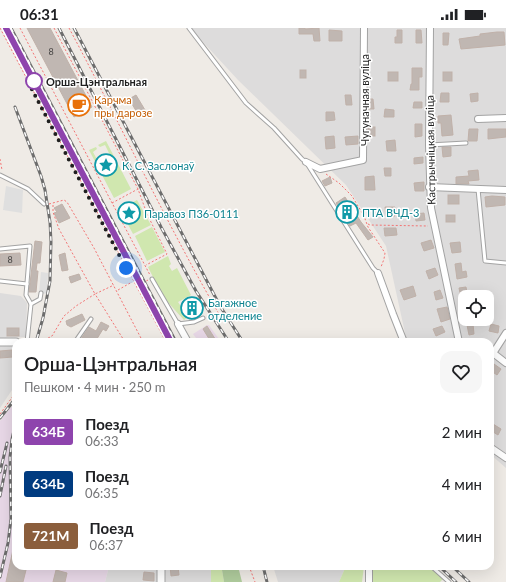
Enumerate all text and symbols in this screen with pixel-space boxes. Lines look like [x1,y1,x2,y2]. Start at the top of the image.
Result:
text: 06:31 [20,5,59,23]
house number: 8 [48,46,54,57]
street label: Чугуначная вуліца [358,54,371,146]
marker: Орша-Цэнтральная [25,72,43,90]
place label: Орша-Цэнтральная [46,75,147,88]
cafe icon: Карчма пры дарозе [66,92,92,118]
place label: Карчма пры дарозе [94,93,153,119]
street label: Кастрычніцкая вуліца [423,95,437,205]
place icon: К. С. Заслонаў [93,152,119,178]
place label: К. С. Заслонаў [122,159,195,172]
building icon: ПТА ВЧД-3 [334,199,360,225]
place icon: Паравоз П36-0111 [116,200,142,226]
place label: ПТА ВЧД-3 [362,206,419,219]
place label: Паравоз П36-0111 [144,207,239,220]
house number: 8 [7,254,13,265]
your location [116,258,136,278]
map controls [458,290,494,326]
button: locate [458,290,494,326]
building icon: Багажное отделение [179,295,205,321]
place label: Багажное отделение [208,296,262,322]
button: heart [440,351,482,393]
text: Орша-Цэнтральная [24,352,197,375]
text: Пешком · 4 мин · 250 m [24,379,165,395]
text: Поезд [85,415,129,433]
text: 634Б [32,423,65,440]
text: 2 мин [442,423,482,441]
text: 06:33 [85,433,119,449]
text: Поезд [85,467,129,485]
text: 634Ь [32,475,65,492]
text: 4 мин [442,475,482,493]
text: 06:35 [85,485,118,501]
text: Поезд [90,519,133,537]
text: 721М [32,527,70,544]
text: 6 мин [442,527,482,545]
text: 06:37 [90,537,123,553]

